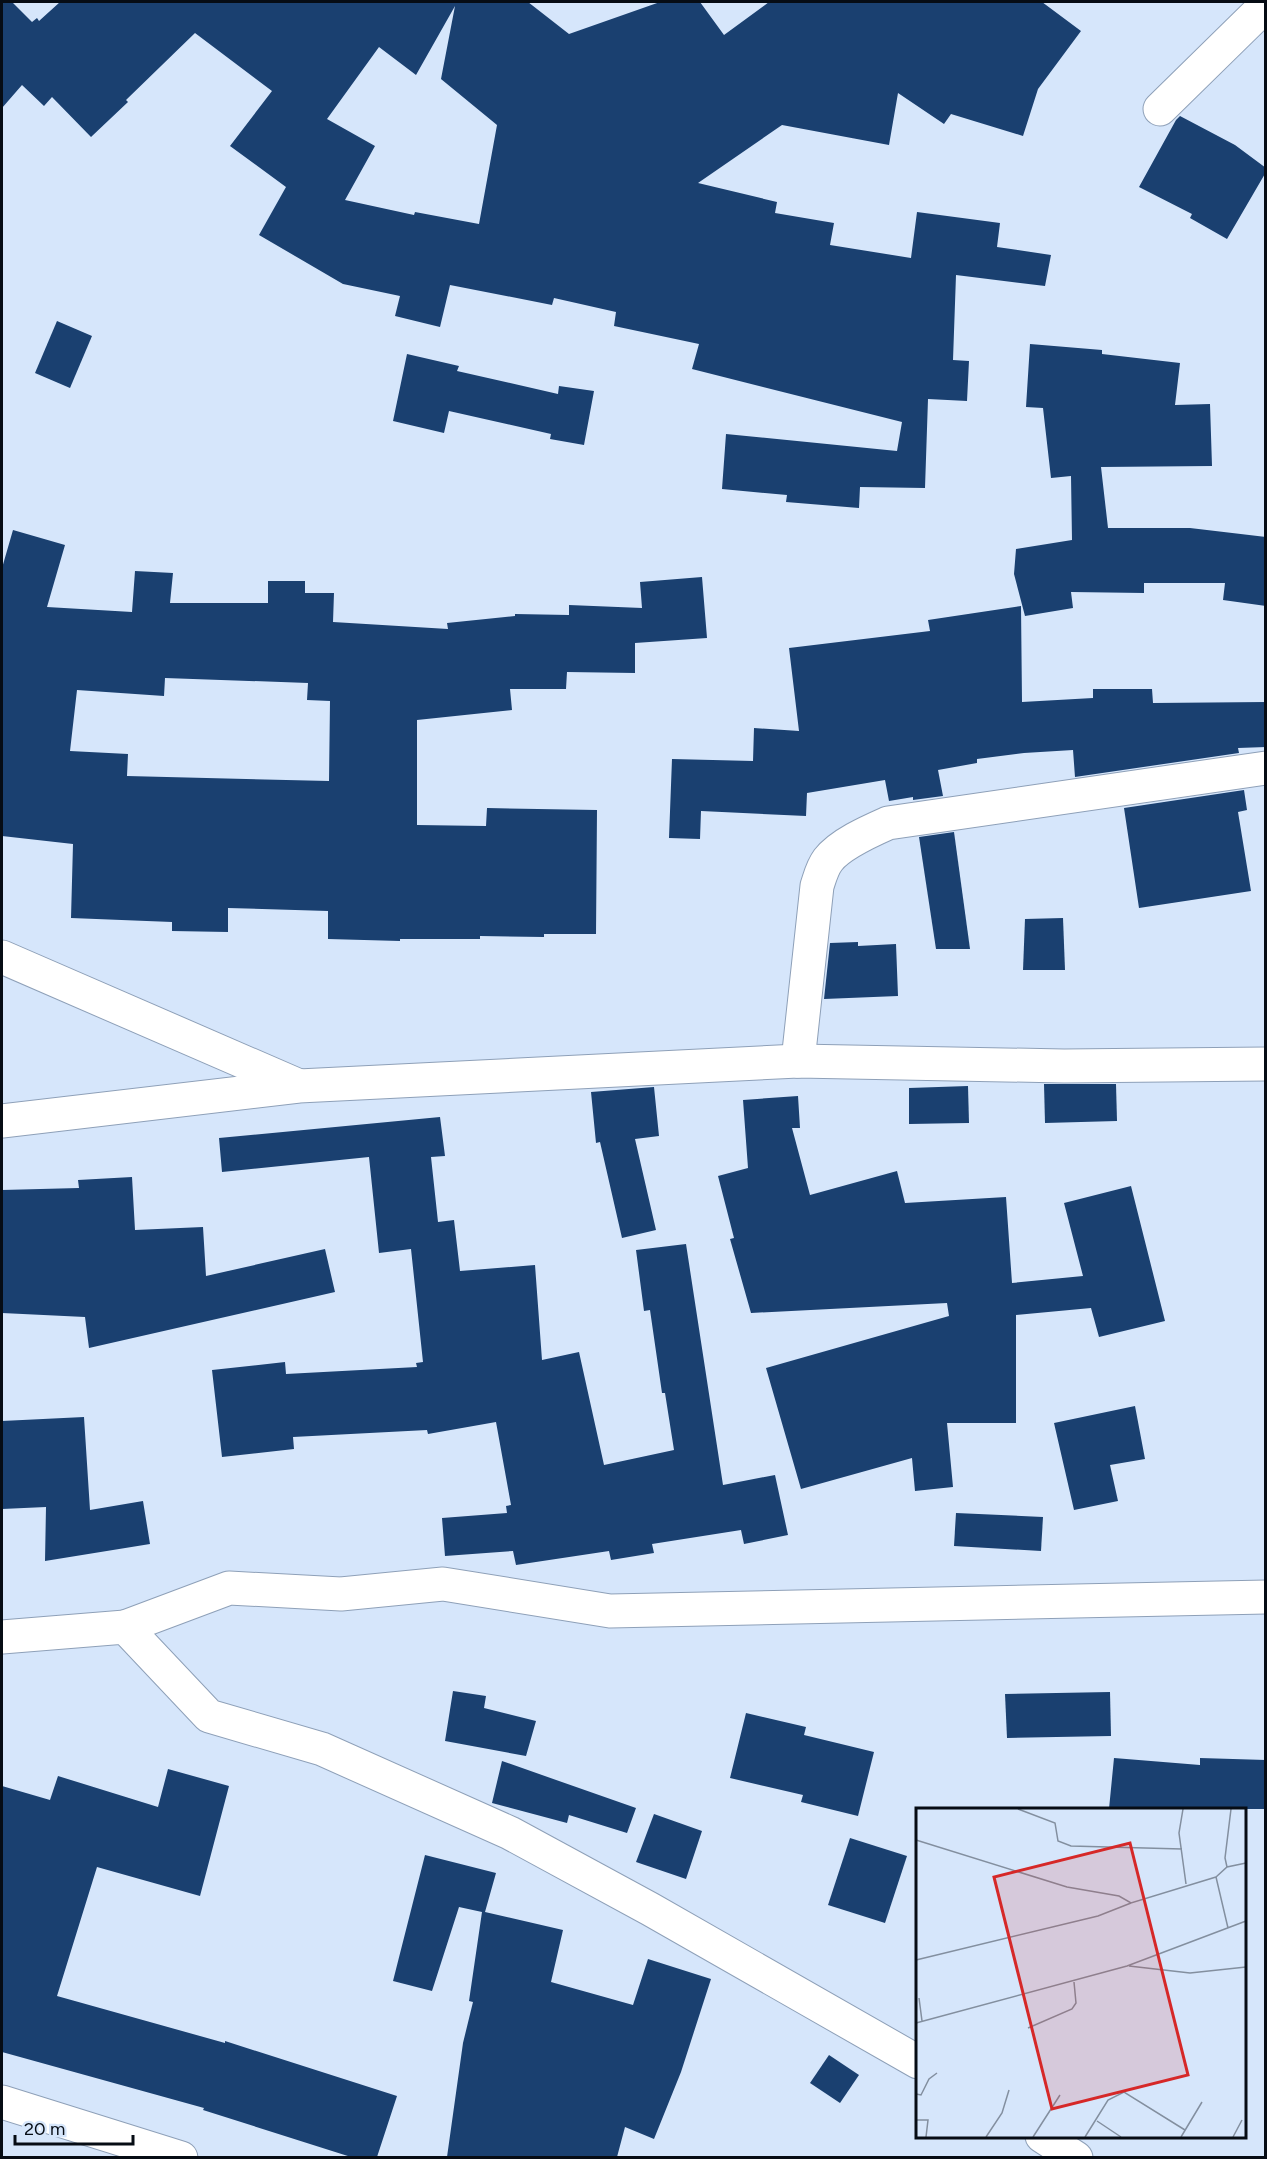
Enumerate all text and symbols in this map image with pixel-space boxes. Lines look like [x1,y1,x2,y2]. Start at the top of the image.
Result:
inset map [916,1808,1246,2138]
scale bar [15,2108,134,2146]
text: 20 m [24,2118,65,2140]

